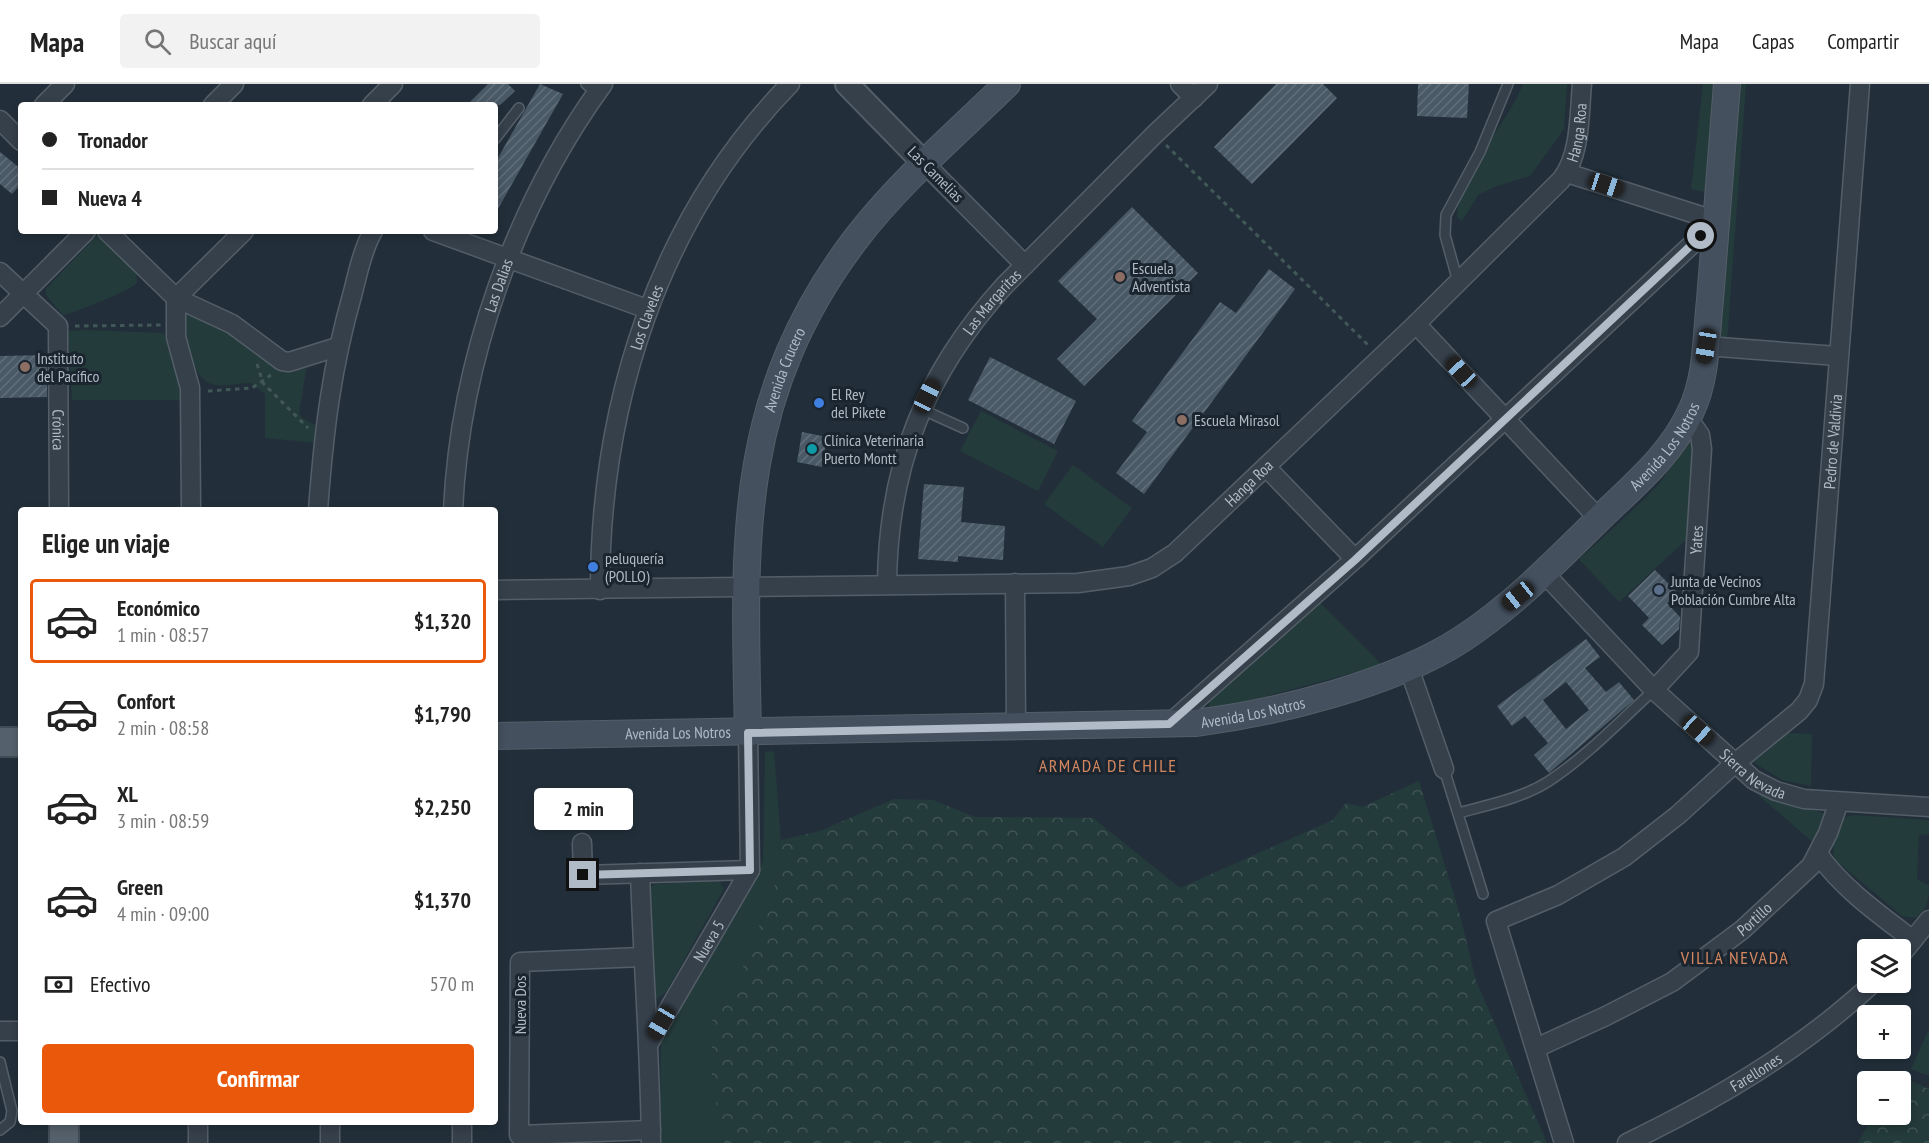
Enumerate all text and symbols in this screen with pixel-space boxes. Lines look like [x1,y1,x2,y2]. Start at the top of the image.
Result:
search box [120,14,540,68]
text: Mapa [30,23,84,60]
icon: search [141,25,174,58]
text: Buscar aquí [189,27,277,55]
text: Mapa [1680,28,1719,55]
text: Capas [1752,28,1794,55]
text: Compartir [1827,28,1899,55]
street label: Hanga Roa [1562,103,1591,165]
text: Tronador [78,126,148,154]
street label: Las Camelias [904,142,968,206]
car [1586,171,1626,199]
text: Nueva 4 [78,184,142,212]
route start [1687,222,1714,249]
street label: Las Dalias [480,256,517,315]
place label: Escuela Adventista [1132,258,1190,296]
street label: Las Margaritas [958,265,1025,339]
marker: Escuela Adventista [1113,270,1127,284]
street label: Los Claveles [625,282,667,352]
street label: Avenida Crucero [759,324,809,414]
car [1694,327,1718,365]
place label: Instituto del Pacífico [37,348,99,386]
car [1442,353,1480,391]
marker: Instituto del Pacífico [18,360,32,374]
car [911,376,943,416]
place label: El Rey del Pikete [831,384,886,422]
street label: Pedro de Valdivia [1819,393,1846,490]
marker: El Rey del Pikete [812,396,826,410]
street label: Avenida Los Notros [1625,399,1704,495]
street label: Crónica [48,409,69,450]
place label: Escuela Mirasol [1194,410,1280,430]
marker: Escuela Mirasol [1175,413,1189,427]
place label: Clínica Veterinaria Puerto Montt [824,430,924,468]
marker: Clínica Veterinaria Puerto Montt [805,442,819,456]
street label: Hanga Roa [1220,455,1277,511]
street label: Yates [1685,525,1707,555]
text: Elige un viaje [42,526,170,560]
place label: peluquería (POLLO) [605,548,664,586]
marker: peluquería (POLLO) [586,560,600,574]
place label: Junta de Vecinos Población Cumbre Alta [1670,571,1796,609]
car [1498,578,1538,614]
marker: Junta de Vecinos Población Cumbre Alta [1652,583,1666,597]
icon: car [45,594,99,648]
text: Económico [117,594,200,622]
text: $1,320 [414,607,471,635]
text: 1 min · 08:57 [117,622,209,648]
icon: car [45,687,99,741]
text: Confort [117,687,175,715]
street label: Avenida Los Notros [1200,692,1307,732]
text: $1,790 [414,700,471,728]
car [1679,711,1717,749]
text: 2 min · 08:58 [117,715,209,741]
street label: Avenida Los Notros [625,722,731,744]
street label: Sierra Nevada [1716,744,1788,803]
district label: ARMADA DE CHILE [1039,754,1177,777]
icon: car [45,780,99,834]
text: XL [117,780,138,808]
callout: 2 min [534,788,632,830]
text: $2,250 [414,793,471,821]
text: 2 min [563,796,604,822]
text: 3 min · 08:59 [117,808,209,834]
route end [569,861,596,888]
icon: car [45,873,99,927]
text: Green [117,873,163,901]
text: $1,370 [414,886,471,914]
street label: Portillo [1733,897,1776,940]
text: 4 min · 09:00 [117,901,209,927]
street label: Nueva 5 [688,917,729,966]
map controls [1857,939,1911,1125]
button: layers [1857,939,1911,993]
district label: VILLA NEVADA [1680,946,1789,969]
icon: cash [42,968,75,1001]
text: Efectivo [90,970,151,998]
text: 570 m [430,971,474,997]
street label: Nueva Dos [510,976,530,1034]
car [644,1003,678,1043]
button: + [1857,1005,1911,1059]
button: Confirmar [42,1044,474,1113]
street label: Farellones [1726,1048,1785,1096]
button: − [1857,1071,1911,1125]

